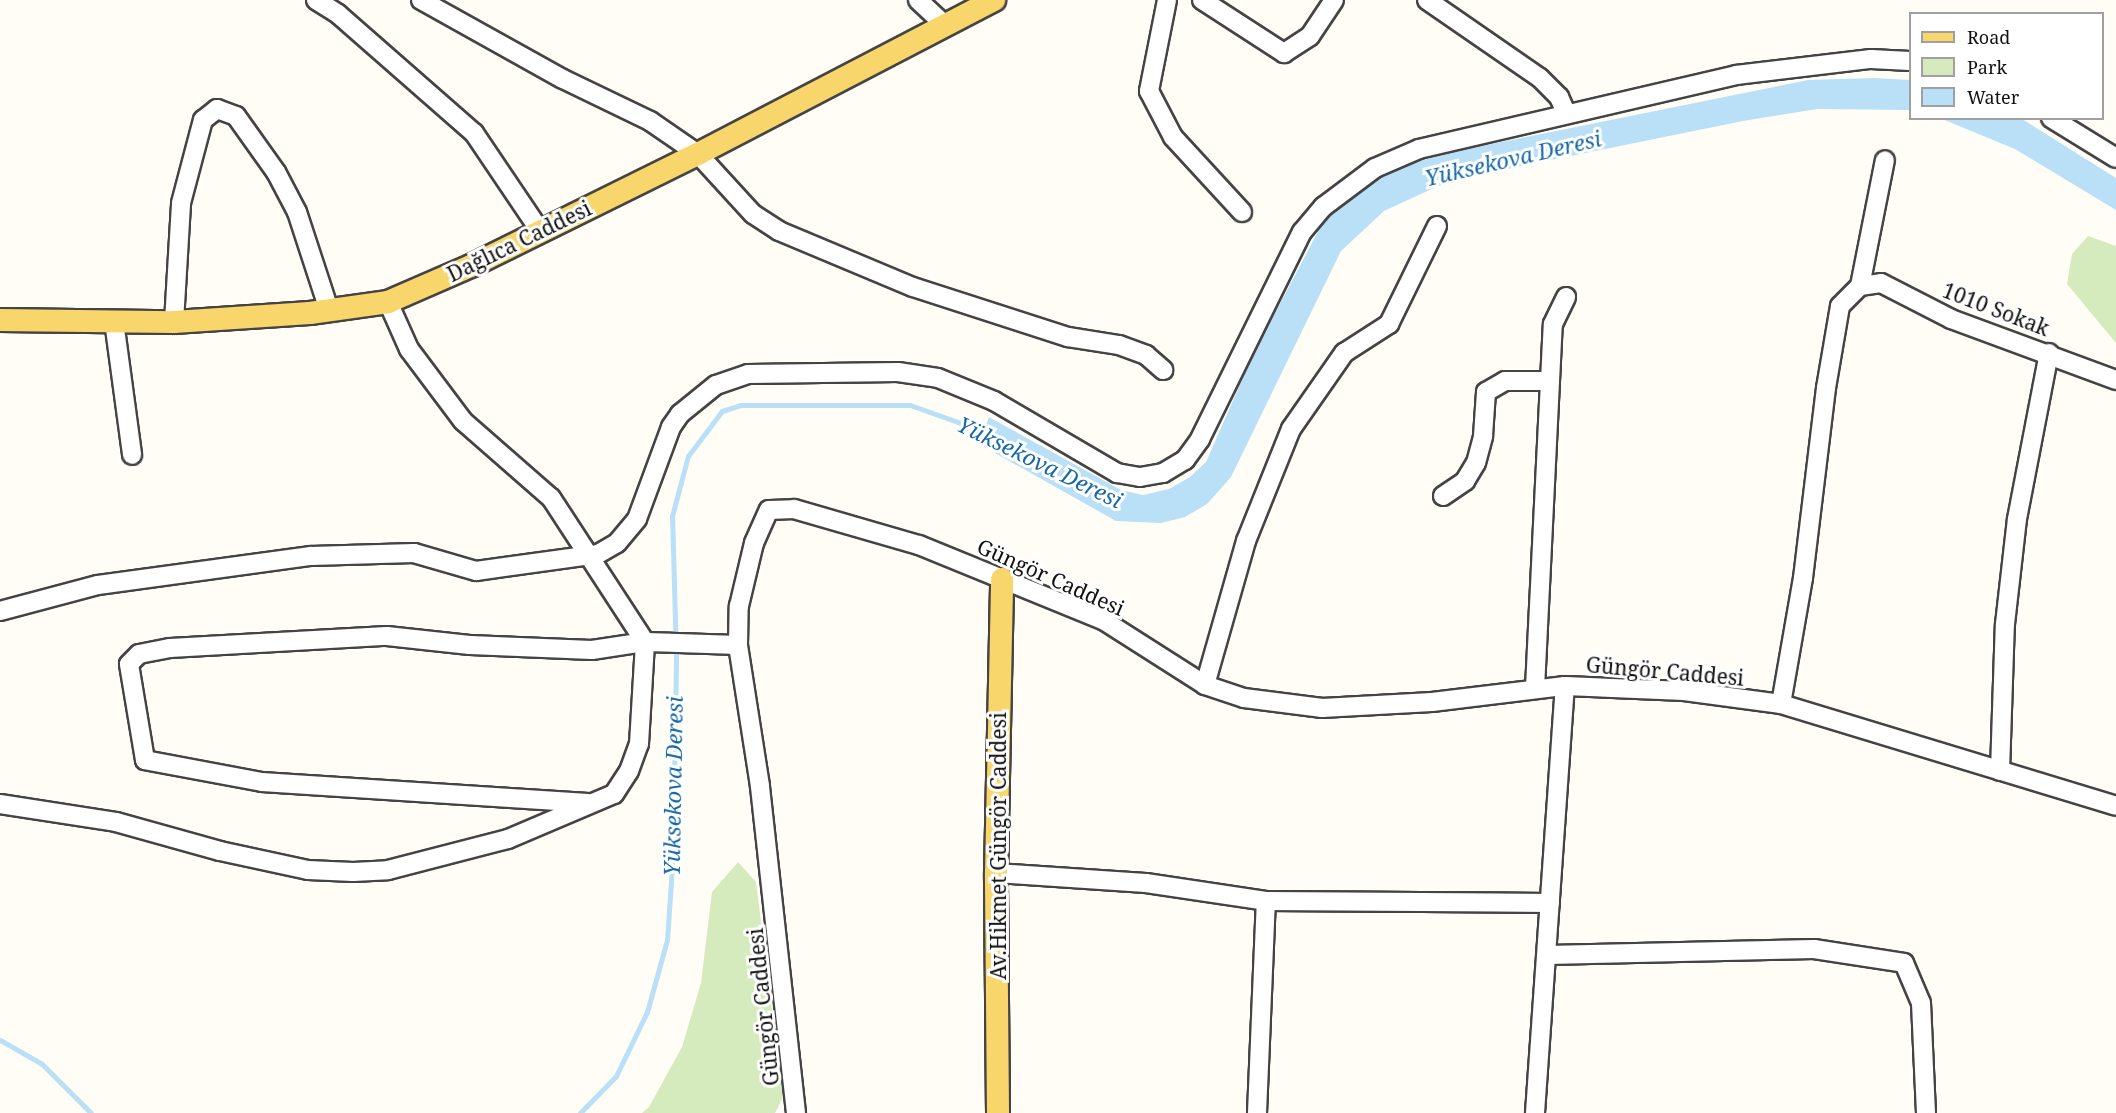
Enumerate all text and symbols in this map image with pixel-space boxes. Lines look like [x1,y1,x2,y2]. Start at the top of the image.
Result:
legend [1909,12,2104,120]
text: Road [1967,25,2010,49]
text: Park [1967,55,2007,79]
text: Water [1967,85,2019,109]
water label: Yüksekova Deresi [1422,125,1604,191]
street label: Dağlıca Caddesi [443,195,595,287]
street label: 1010 Sokak [1939,277,2053,341]
water label: Yüksekova Deresi [953,411,1127,513]
street label: Güngör Caddesi [973,533,1129,621]
street label: Güngör Caddesi [1585,652,1745,690]
water label: Yüksekova Deresi [658,696,688,876]
street label: Av.Hikmet Güngör Caddesi [985,712,1011,980]
street label: Güngör Caddesi [742,927,784,1087]

